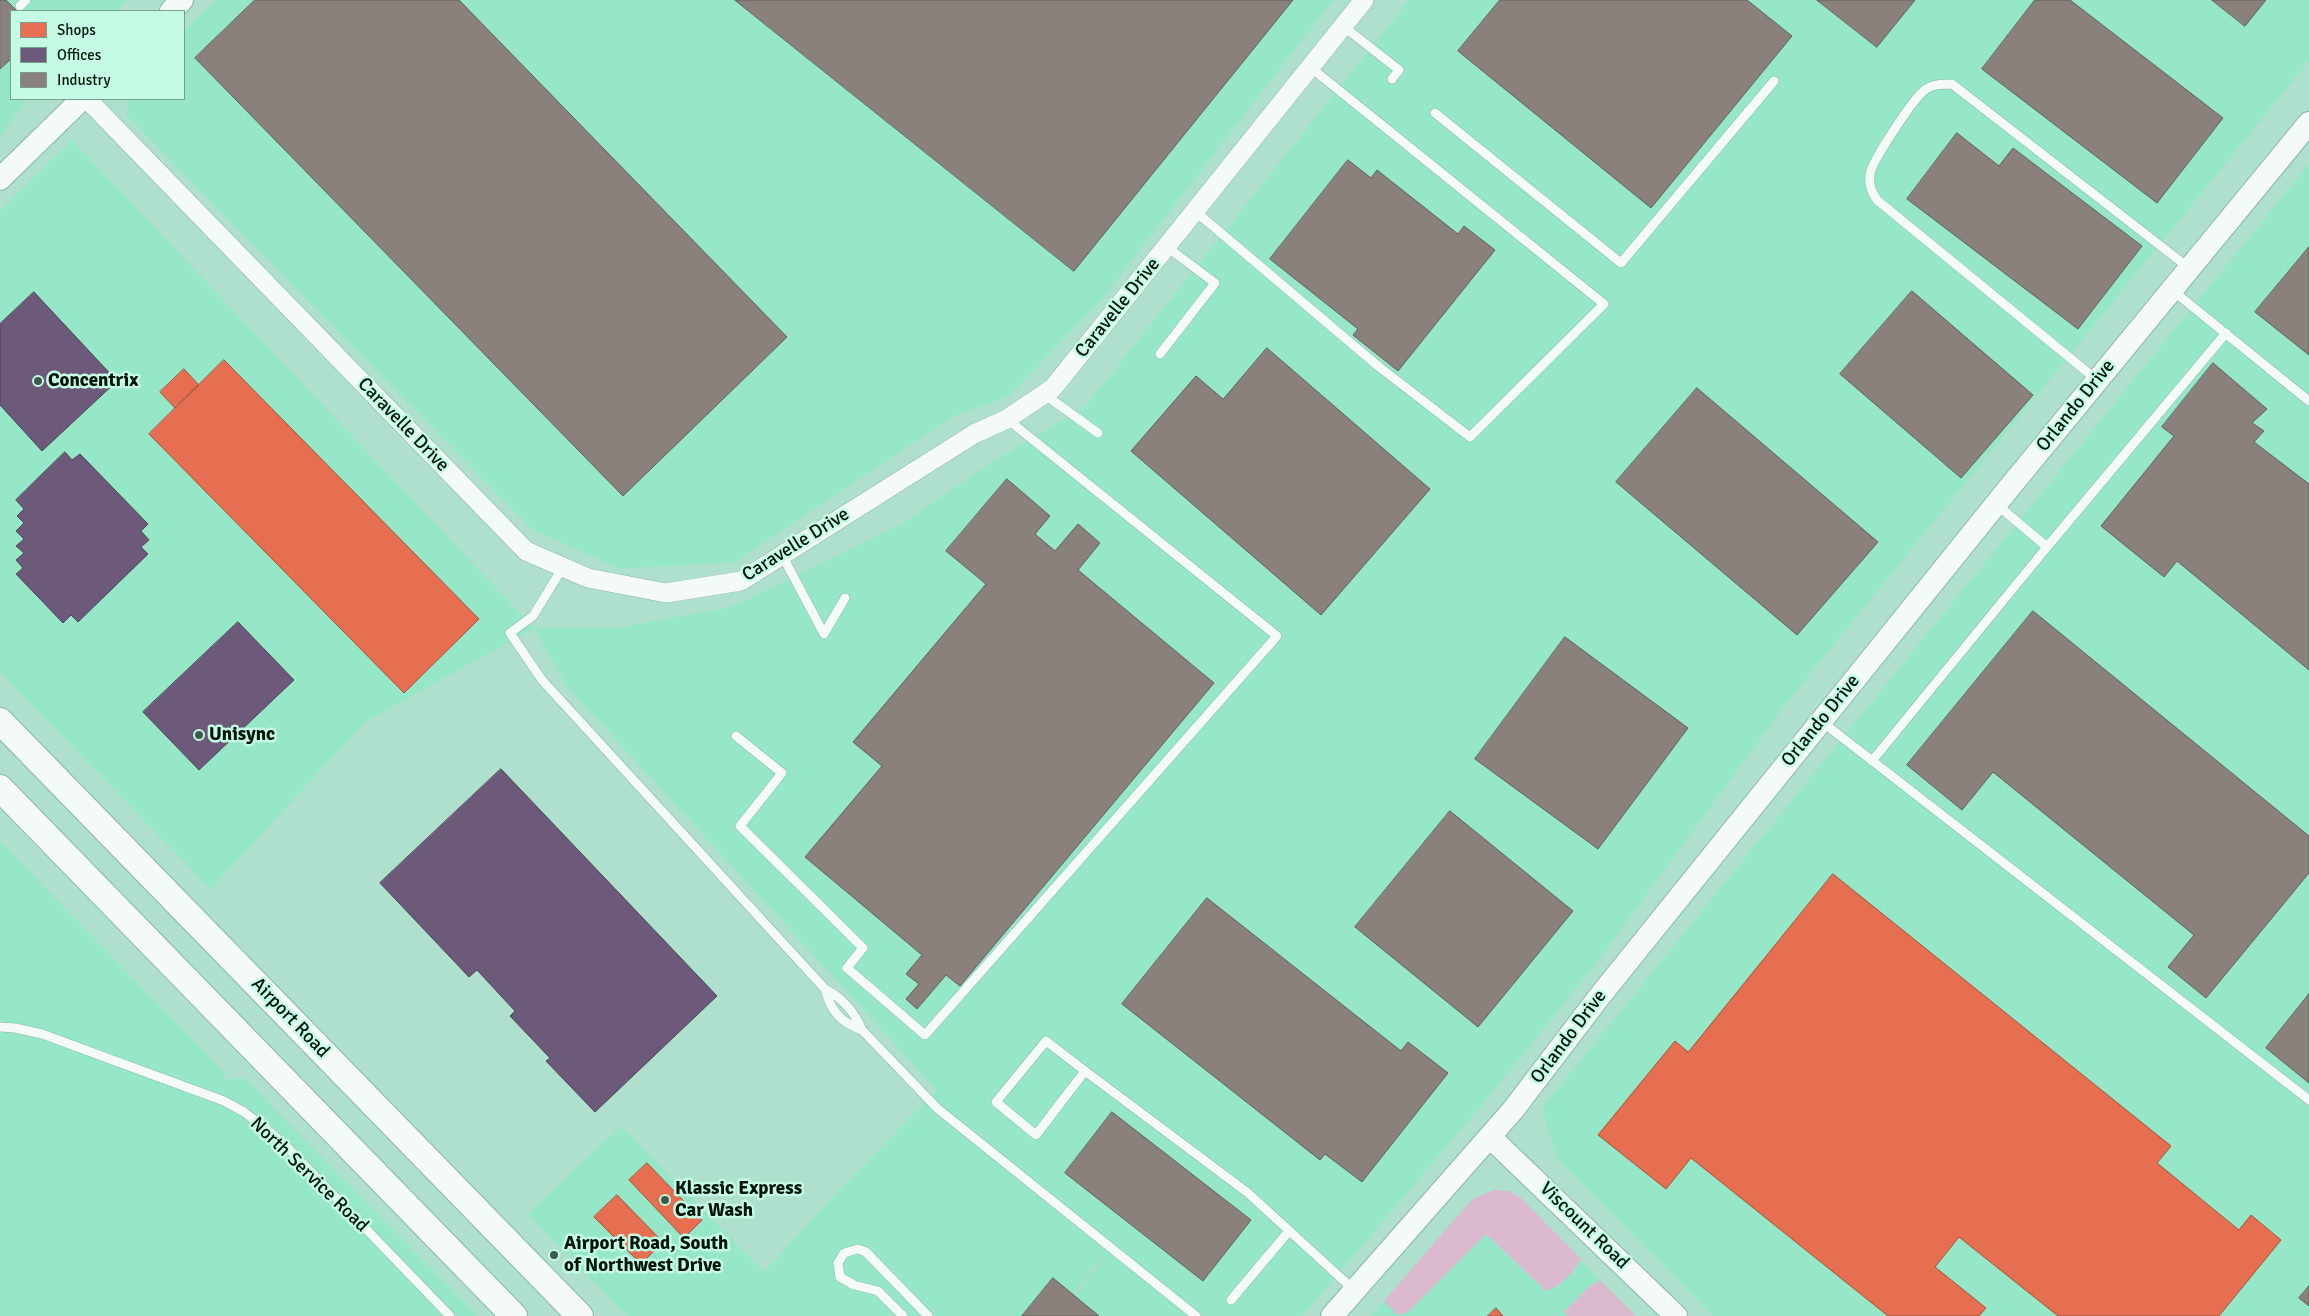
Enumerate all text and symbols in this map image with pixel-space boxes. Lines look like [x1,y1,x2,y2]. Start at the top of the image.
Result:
legend [10,10,185,100]
text: Shops [57,21,96,39]
text: Offices [57,46,101,64]
text: Industry [57,71,110,89]
street label: Caravelle Drive [1071,253,1165,363]
street label: Orlando Drive [2032,355,2120,457]
place label: Concentrix [48,370,138,392]
street label: Caravelle Drive [352,373,454,477]
marker: Concentrix [32,375,44,387]
street label: Caravelle Drive [738,503,854,587]
street label: Orlando Drive [1777,670,1865,772]
place label: Unisync [209,724,275,746]
marker: Unisync [193,729,205,741]
street label: Airport Road [246,973,334,1063]
street label: Orlando Drive [1526,986,1612,1088]
street label: North Service Road [245,1113,373,1237]
place label: Klassic Express Car Wash [675,1178,802,1222]
street label: Viscount Road [1535,1178,1633,1274]
marker: Klassic Express Car Wash [659,1194,671,1206]
place label: Airport Road, South of Northwest Drive [564,1233,728,1277]
marker: Airport Road, South of Northwest Drive [548,1249,560,1261]

